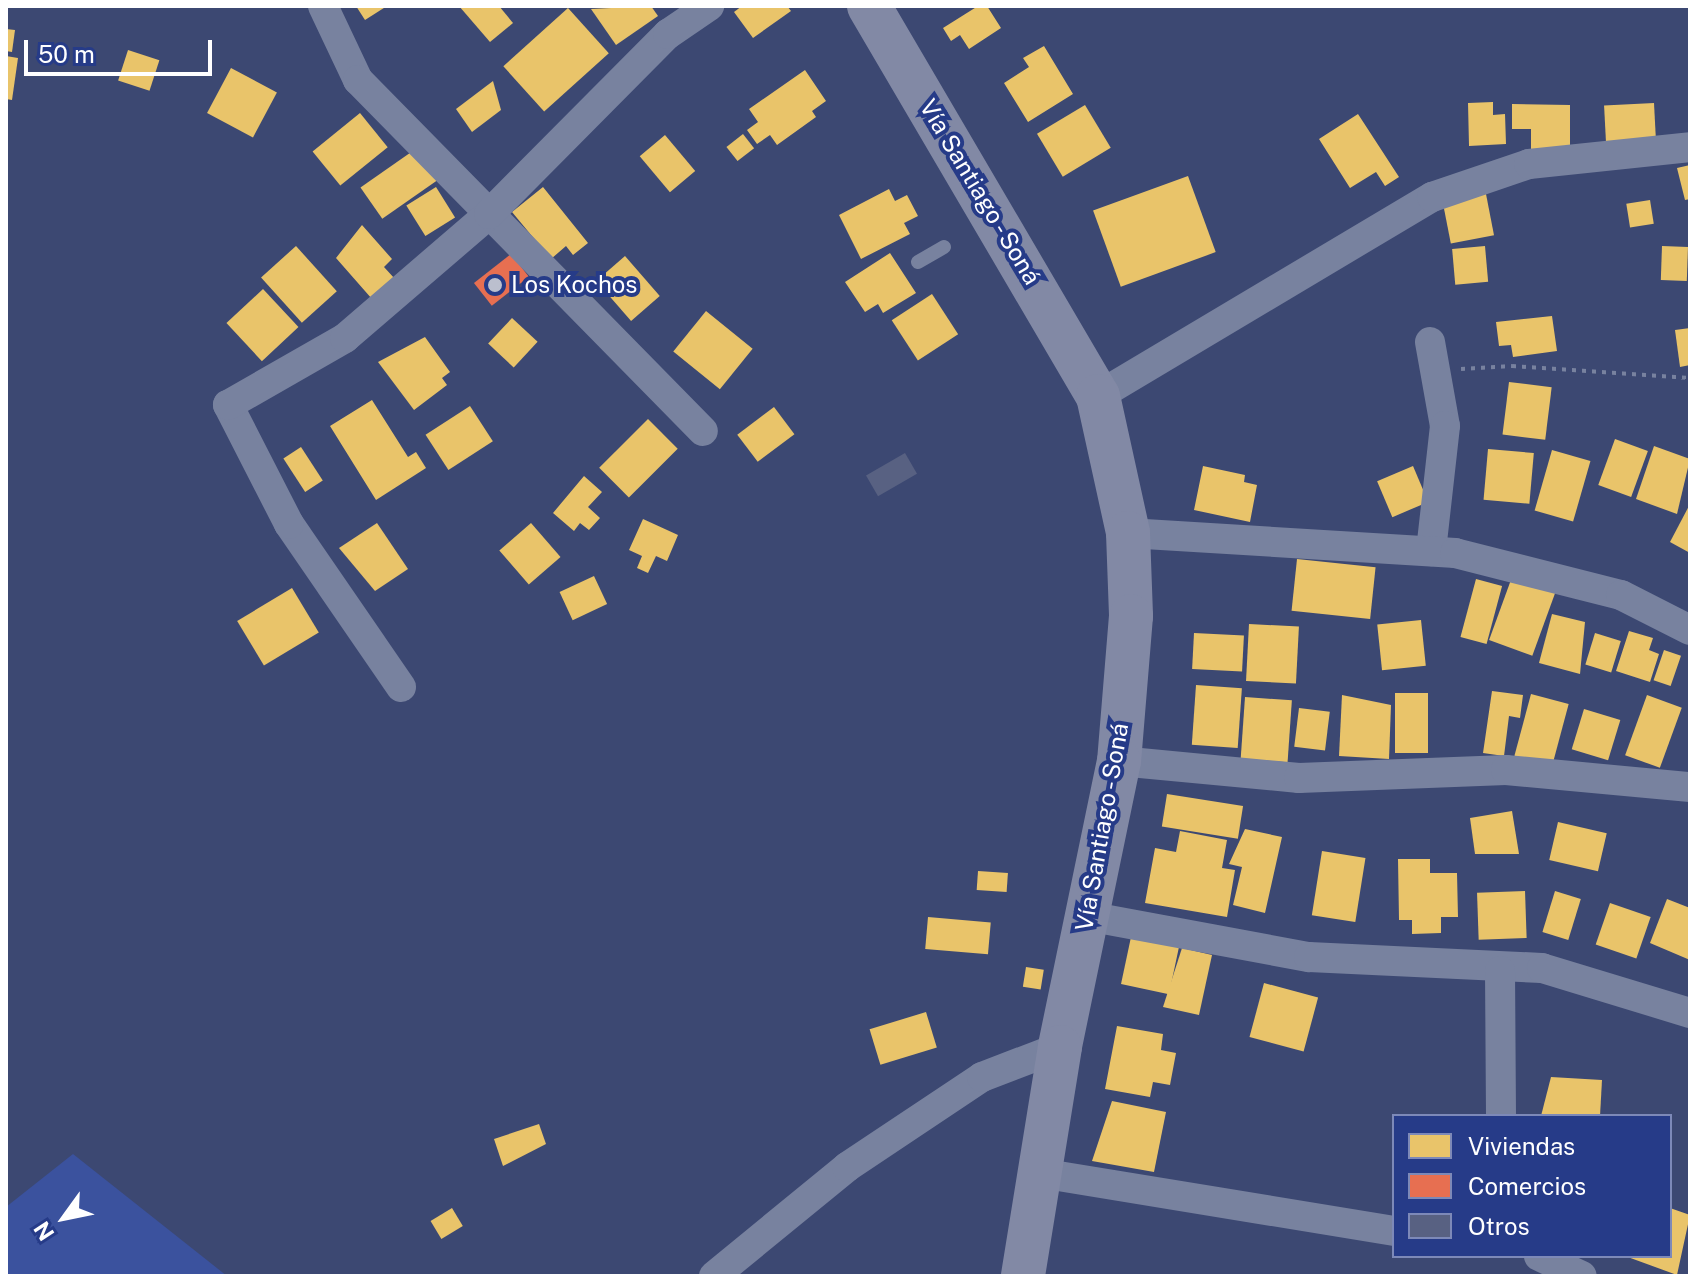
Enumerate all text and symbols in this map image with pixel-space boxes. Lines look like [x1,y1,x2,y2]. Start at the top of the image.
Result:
scale bar [28,24,216,74]
text: 50 m [38,40,95,68]
street label: Vía Santiago - Soná [912,91,1048,293]
place label: Los Kochos [511,271,637,299]
marker: Los Kochos [486,276,504,294]
street label: Vía Santiago - Soná [1069,717,1135,937]
legend [1392,1114,1672,1258]
text: Viviendas [1468,1132,1575,1160]
text: Comercios [1468,1172,1586,1200]
north arrow [24,1178,104,1258]
text: Otros [1468,1212,1530,1240]
text: N [28,1217,59,1245]

